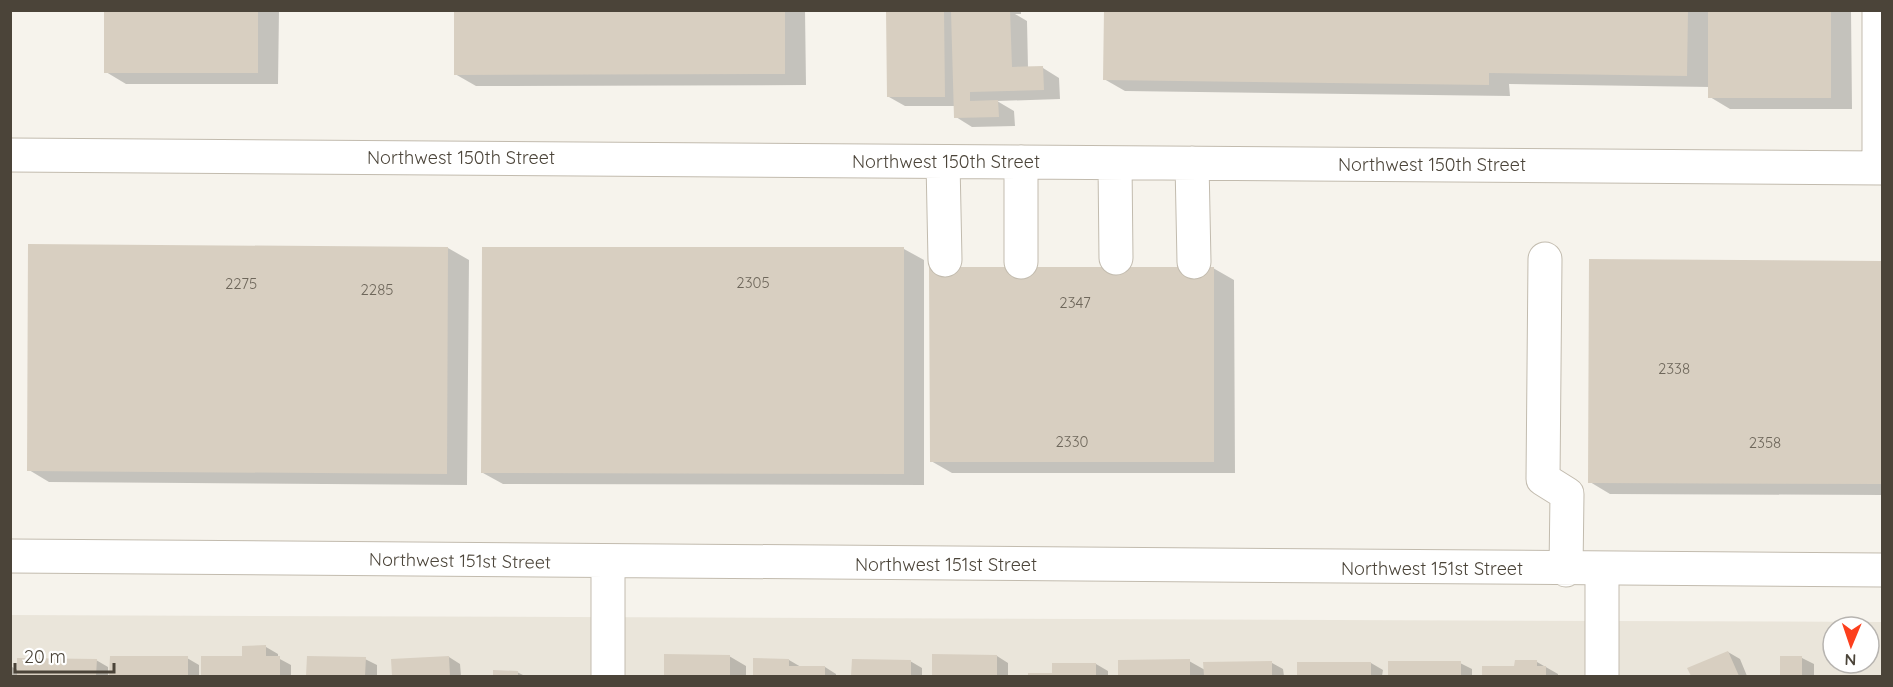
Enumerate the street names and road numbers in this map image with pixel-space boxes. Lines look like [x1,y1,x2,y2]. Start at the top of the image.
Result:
street label: Northwest 150th Street [367,146,555,169]
street label: Northwest 150th Street [852,150,1040,173]
street label: Northwest 150th Street [1338,153,1526,176]
street label: Northwest 151st Street [369,547,551,574]
street label: Northwest 151st Street [855,553,1037,576]
street label: Northwest 151st Street [1341,557,1523,580]

